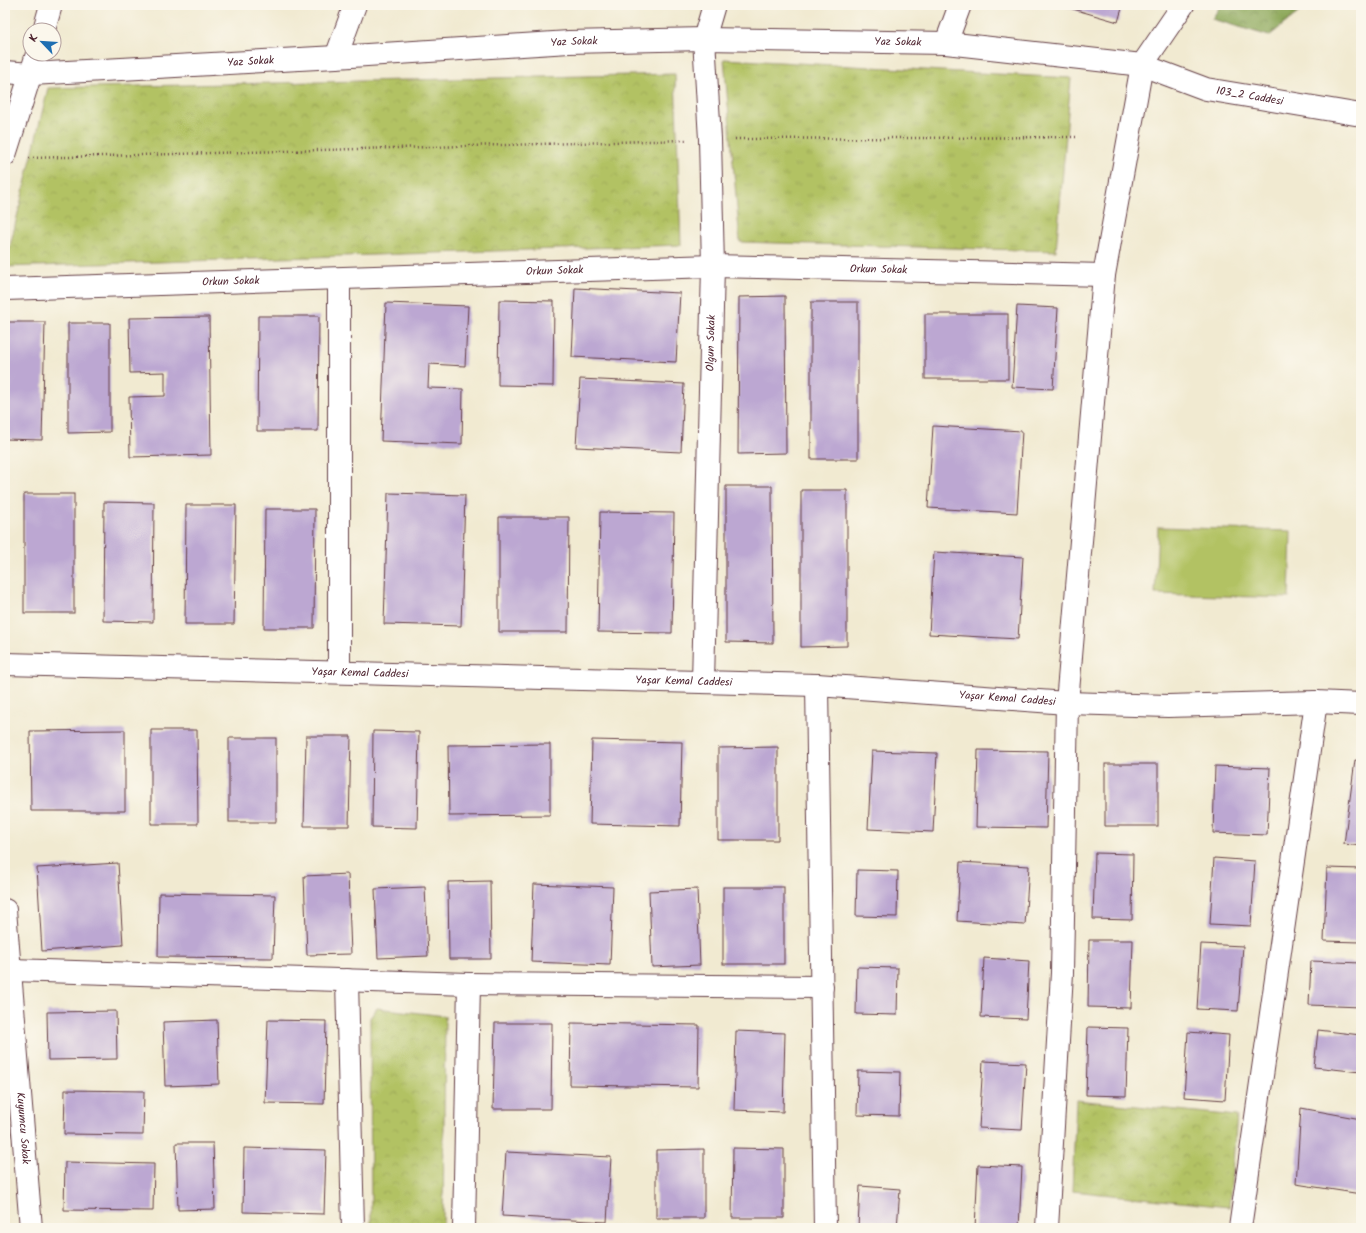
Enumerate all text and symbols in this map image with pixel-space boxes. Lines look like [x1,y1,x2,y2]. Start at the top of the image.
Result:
north arrow [22,22,62,62]
text: K [24,31,44,45]
street label: Yaz Sokak [550,32,599,52]
street label: Yaz Sokak [874,33,922,52]
street label: Yaz Sokak [227,51,275,72]
street label: 103_2 Caddesi [1215,82,1285,111]
street label: Orkun Sokak [850,260,908,279]
street label: Orkun Sokak [526,261,585,281]
street label: Orkun Sokak [202,272,261,292]
street label: Olgun Sokak [701,314,721,372]
street label: Yaşar Kemal Caddesi [311,663,409,683]
street label: Yaşar Kemal Caddesi [635,671,733,692]
street label: Yaşar Kemal Caddesi [958,686,1057,711]
street label: Kuyumcu Sokak [11,1092,35,1166]

